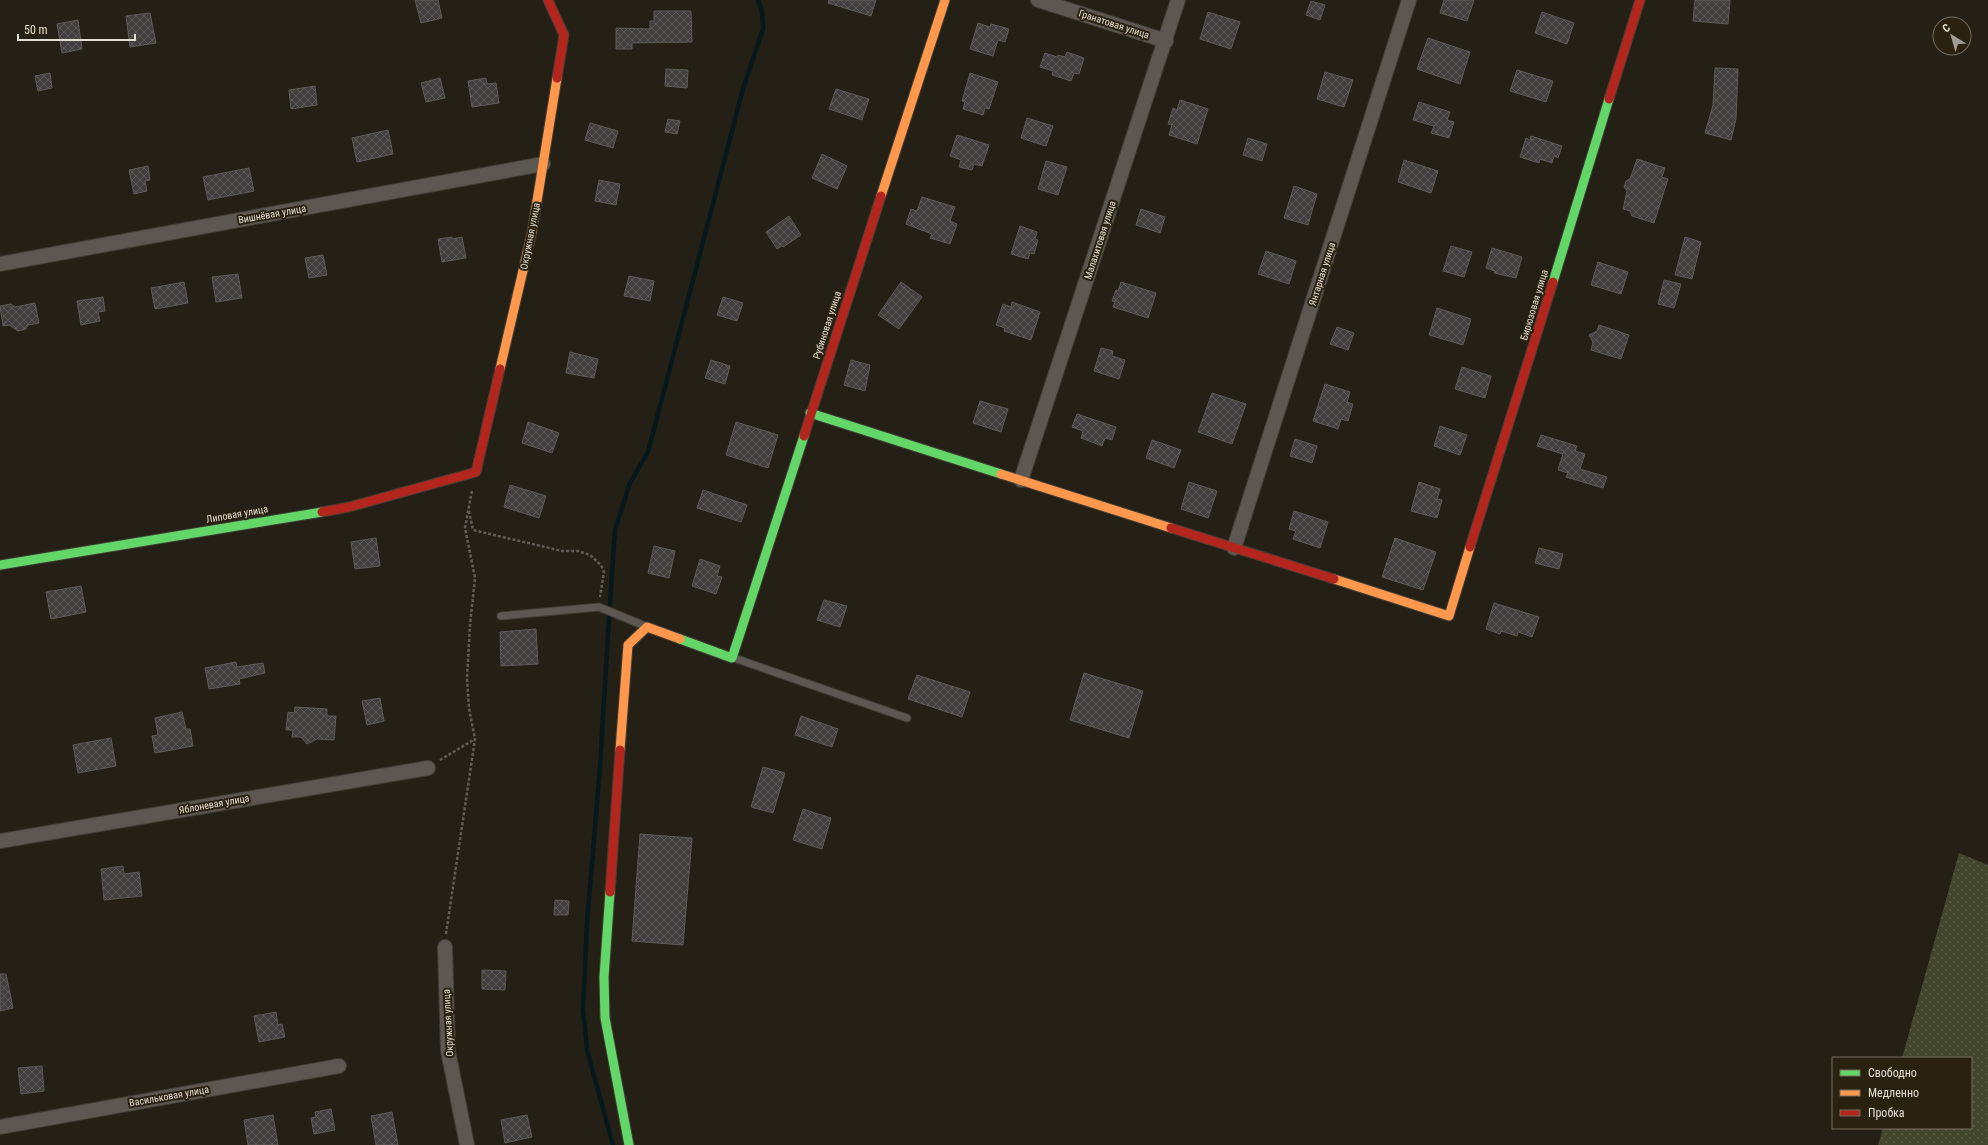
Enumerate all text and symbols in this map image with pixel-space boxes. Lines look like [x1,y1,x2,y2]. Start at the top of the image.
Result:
street label: Гранатовая улица [1077,7,1151,41]
scale bar [18,16,135,42]
north arrow [1932,16,1972,56]
text: С [1940,21,1953,35]
text: 50 m [24,23,48,37]
street label: Малахитовая улица [1082,199,1118,281]
street label: Окружная улица [518,202,542,270]
street label: Вишнёвая улица [237,203,307,225]
street label: Янтарная улица [1307,241,1337,307]
street label: Бирюзовая улица [1518,268,1550,342]
street label: Рубиновая улица [811,289,843,360]
street label: Липовая улица [205,503,269,525]
street label: Яблоневая улица [178,792,250,816]
street label: Окружная улица [441,989,455,1057]
legend [1832,1057,1972,1129]
text: Свободно [1868,1066,1917,1080]
street label: Васильковая улица [128,1084,210,1108]
text: Медленно [1868,1086,1919,1100]
text: Пробка [1868,1106,1905,1120]

